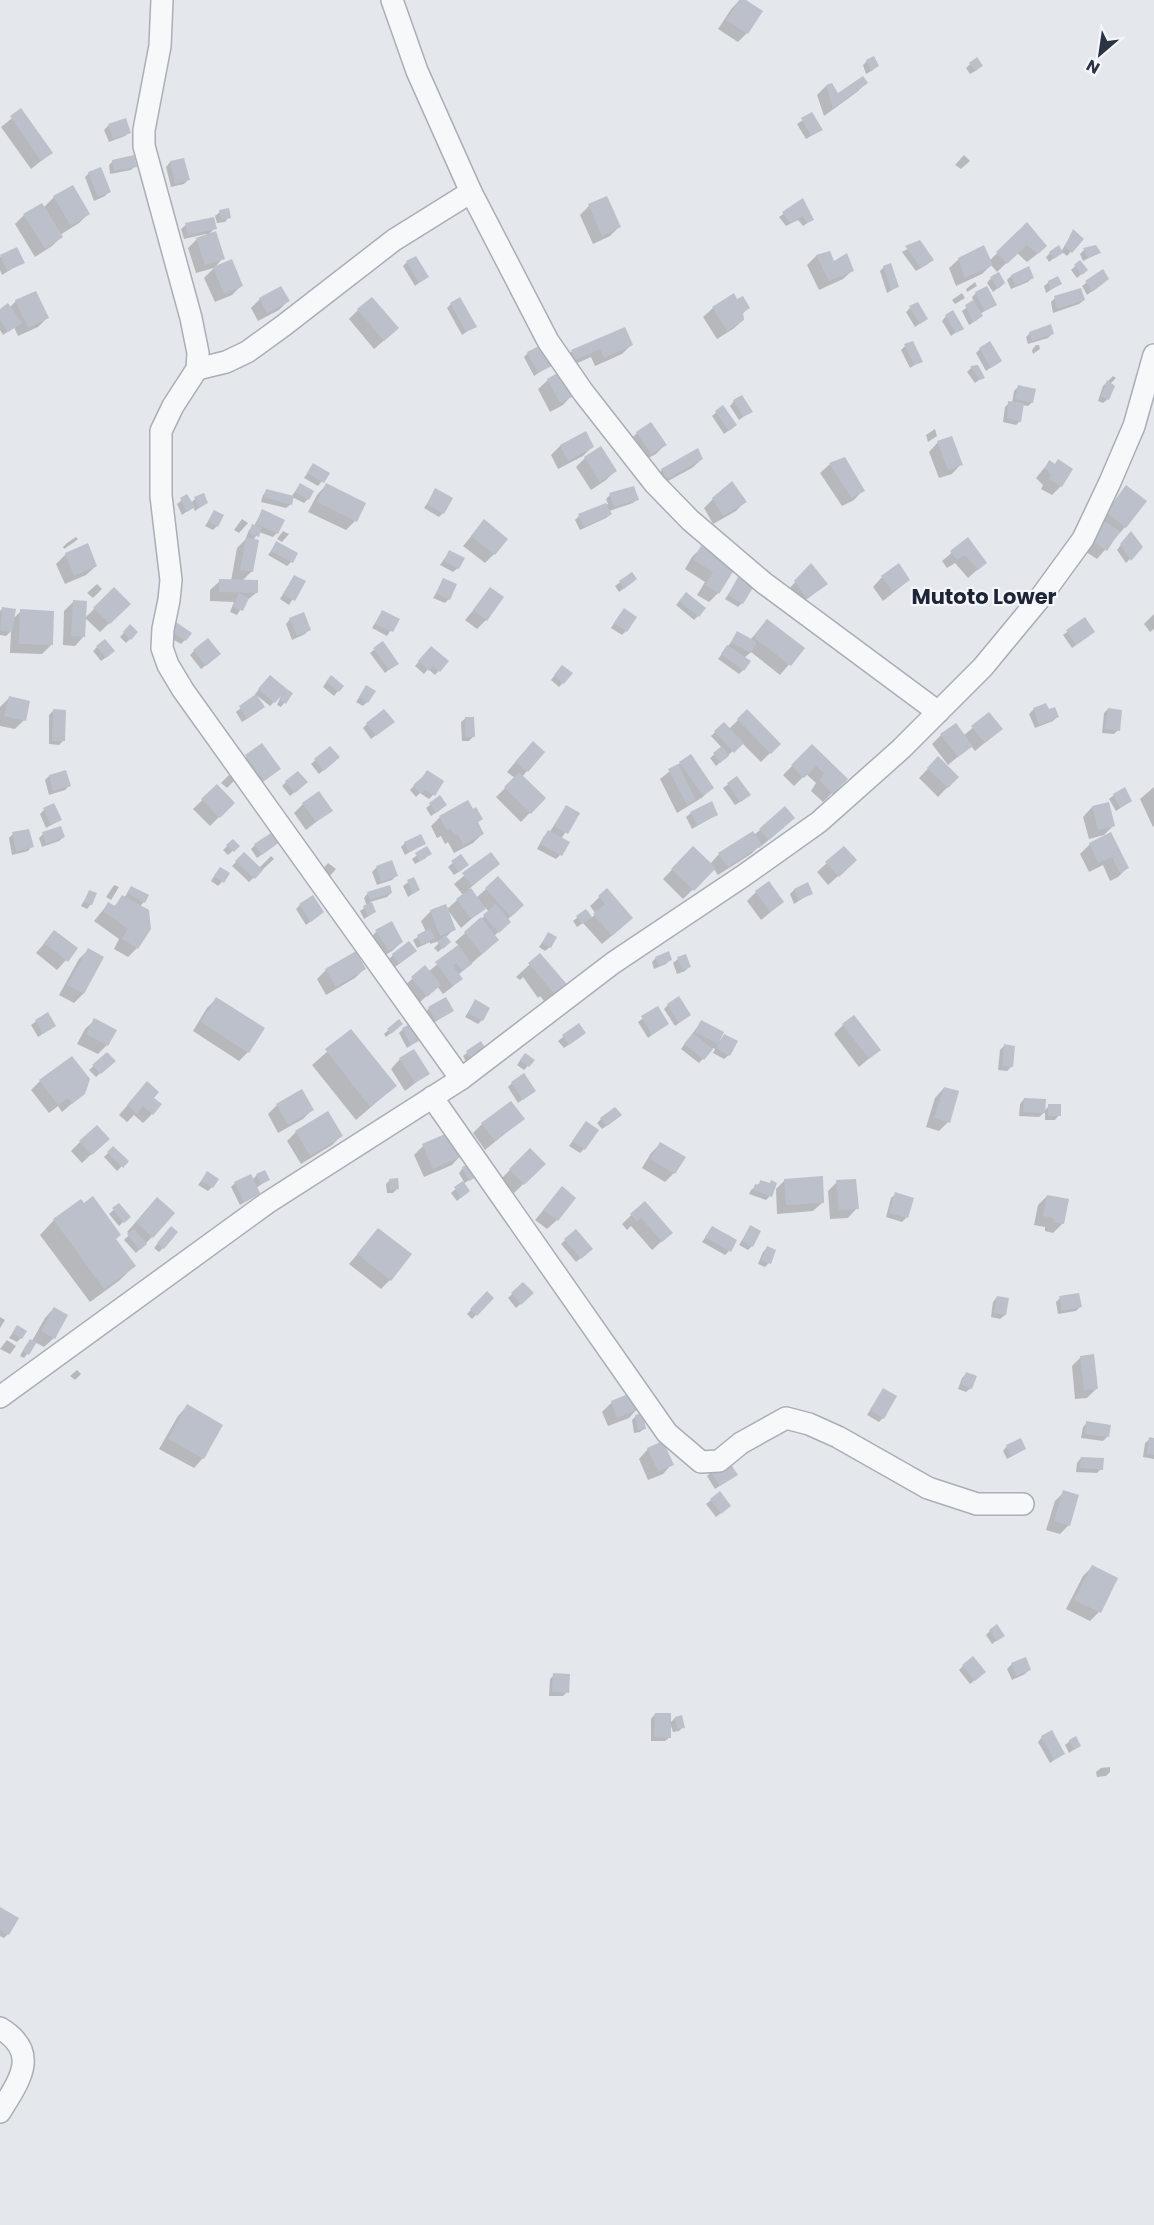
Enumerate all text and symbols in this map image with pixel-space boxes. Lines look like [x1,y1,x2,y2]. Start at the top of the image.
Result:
north arrow [1070,24,1130,84]
text: N [1082,54,1104,80]
district label: Mutoto Lower [911,582,1057,611]

